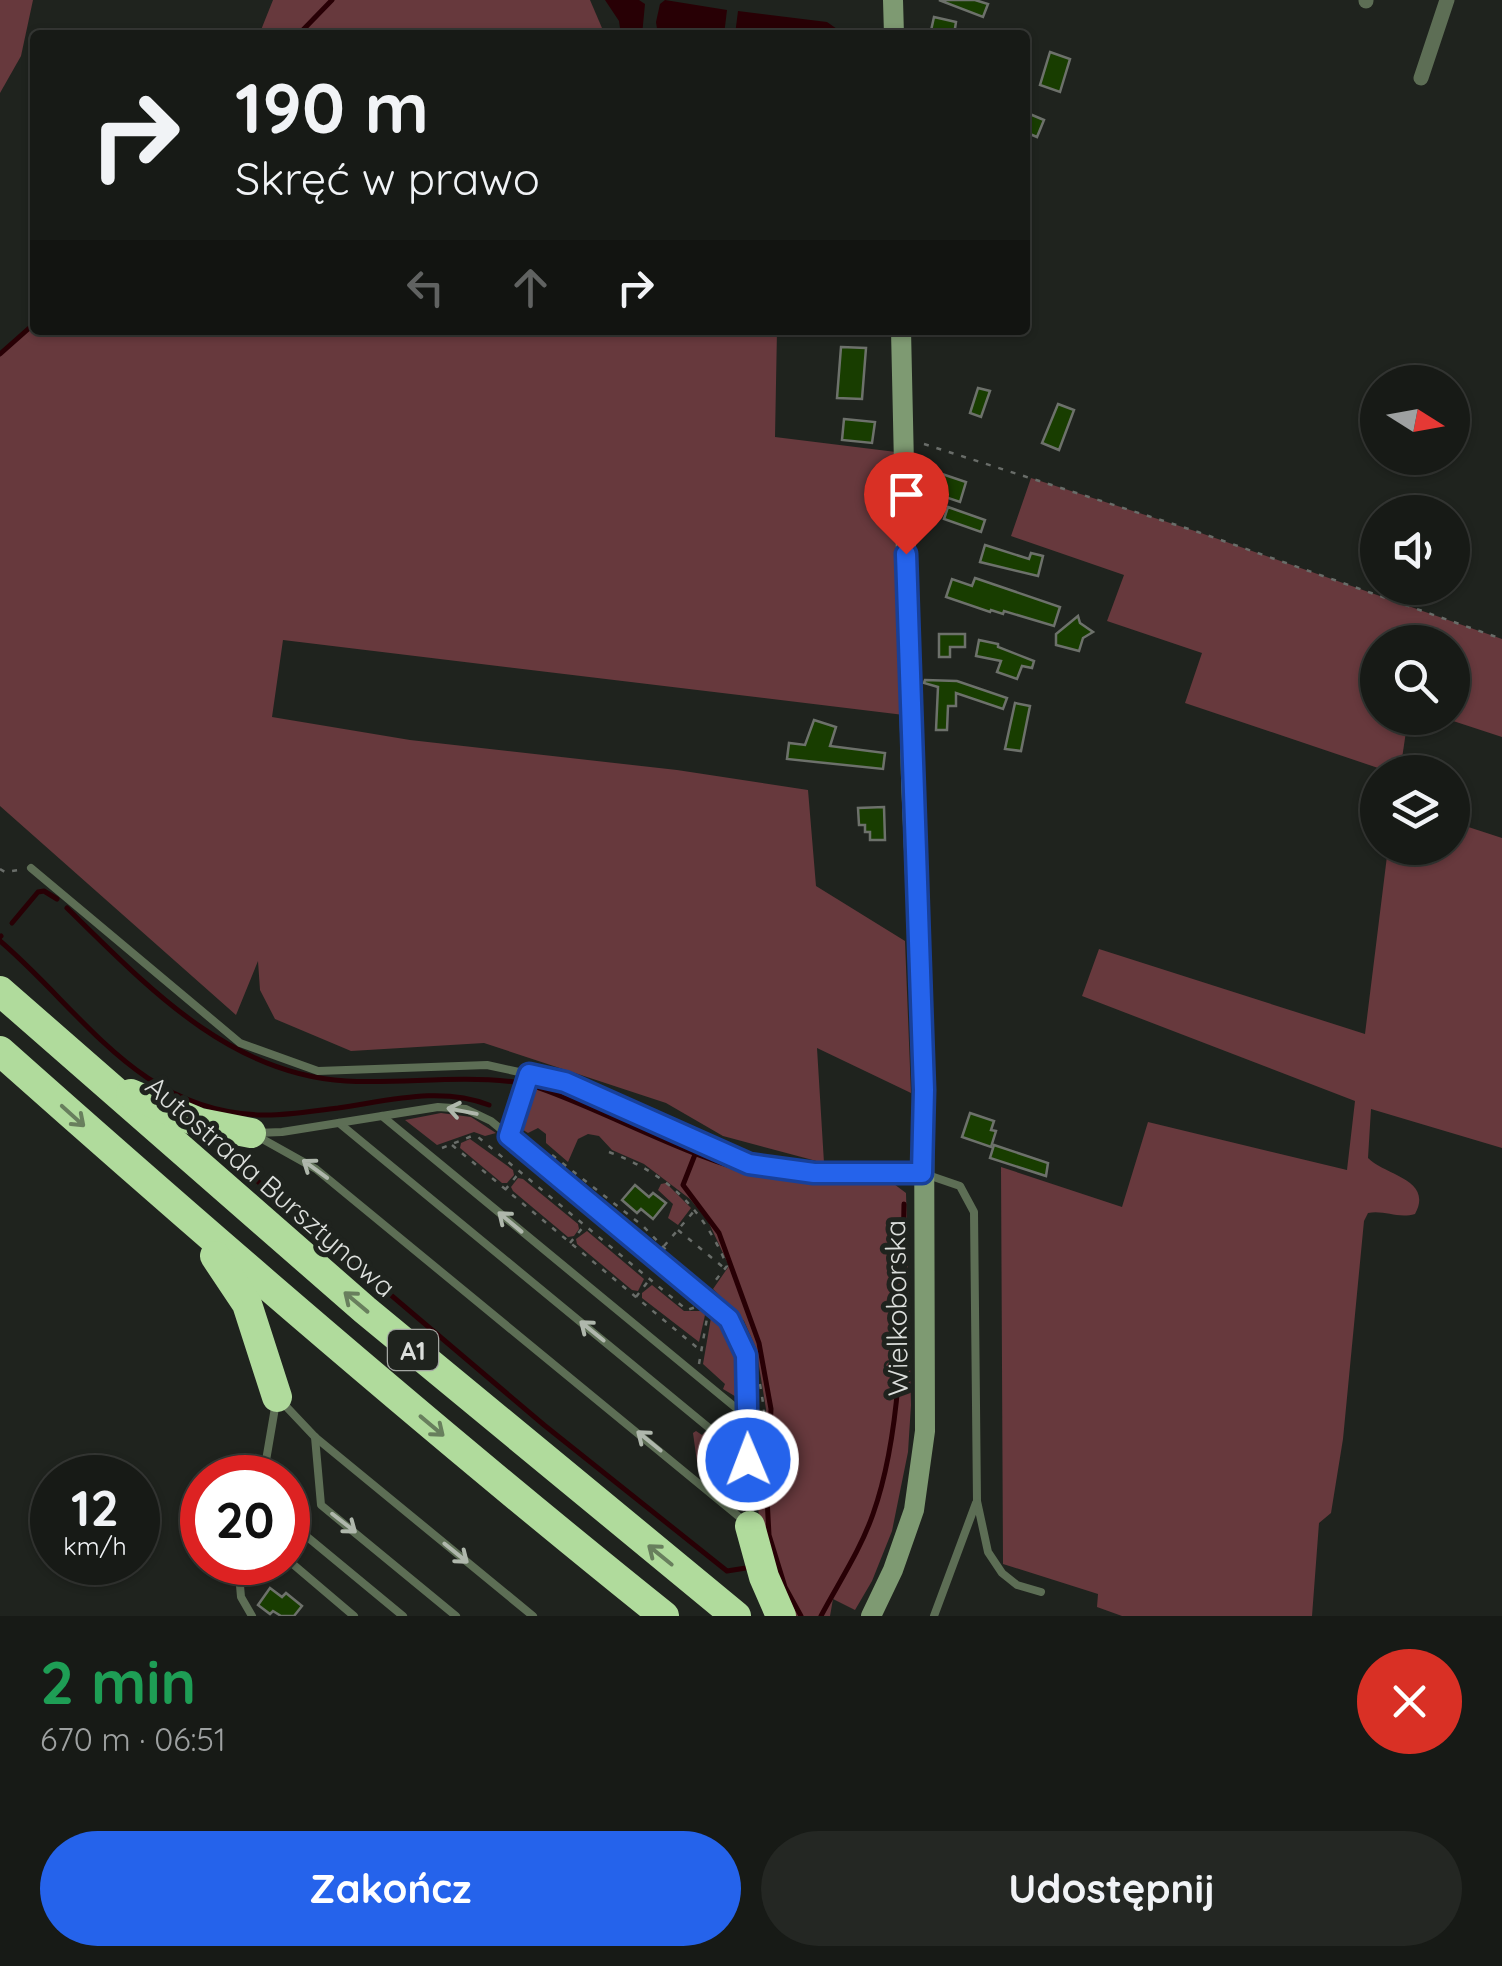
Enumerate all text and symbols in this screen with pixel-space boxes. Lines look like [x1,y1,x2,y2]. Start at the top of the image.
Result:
text: 190 m [235,63,429,151]
icon: right [70,70,200,200]
text: Skręć w prawo [235,150,540,206]
icon: left [398,260,453,315]
icon: ahead [503,260,558,315]
icon: right [608,260,663,315]
north arrow [1360,365,1470,475]
map controls [1360,365,1470,865]
pin [864,452,949,555]
icon: arrive [879,467,934,522]
button: sound [1360,495,1470,605]
button: search [1360,625,1470,735]
button: layers [1360,755,1470,865]
street label: Autostrada Bursztynowa [139,1068,403,1304]
one-way arrow [447,1100,479,1119]
one-way arrow [60,1105,85,1128]
one-way arrow [302,1159,330,1180]
one-way arrow [498,1211,524,1233]
street label: Wielkoborska [877,1220,915,1396]
one-way arrow [344,1291,369,1314]
one-way arrow [580,1320,606,1342]
road number: A1 [388,1330,438,1370]
position arrow [696,1408,800,1512]
one-way arrow [419,1414,444,1437]
one-way arrow [636,1430,662,1452]
speed limit sign: 20 [180,1455,310,1585]
text: 12 [71,1476,119,1539]
one-way arrow [330,1512,357,1533]
text: km/h [63,1530,127,1561]
one-way arrow [442,1542,468,1564]
one-way arrow [647,1545,674,1566]
text: 2 min [40,1644,196,1719]
button: close [1357,1649,1462,1754]
text: 670 m · 06:51 [40,1719,226,1759]
button: Zakończ [40,1831,741,1946]
button: Udostępnij [761,1831,1462,1946]

